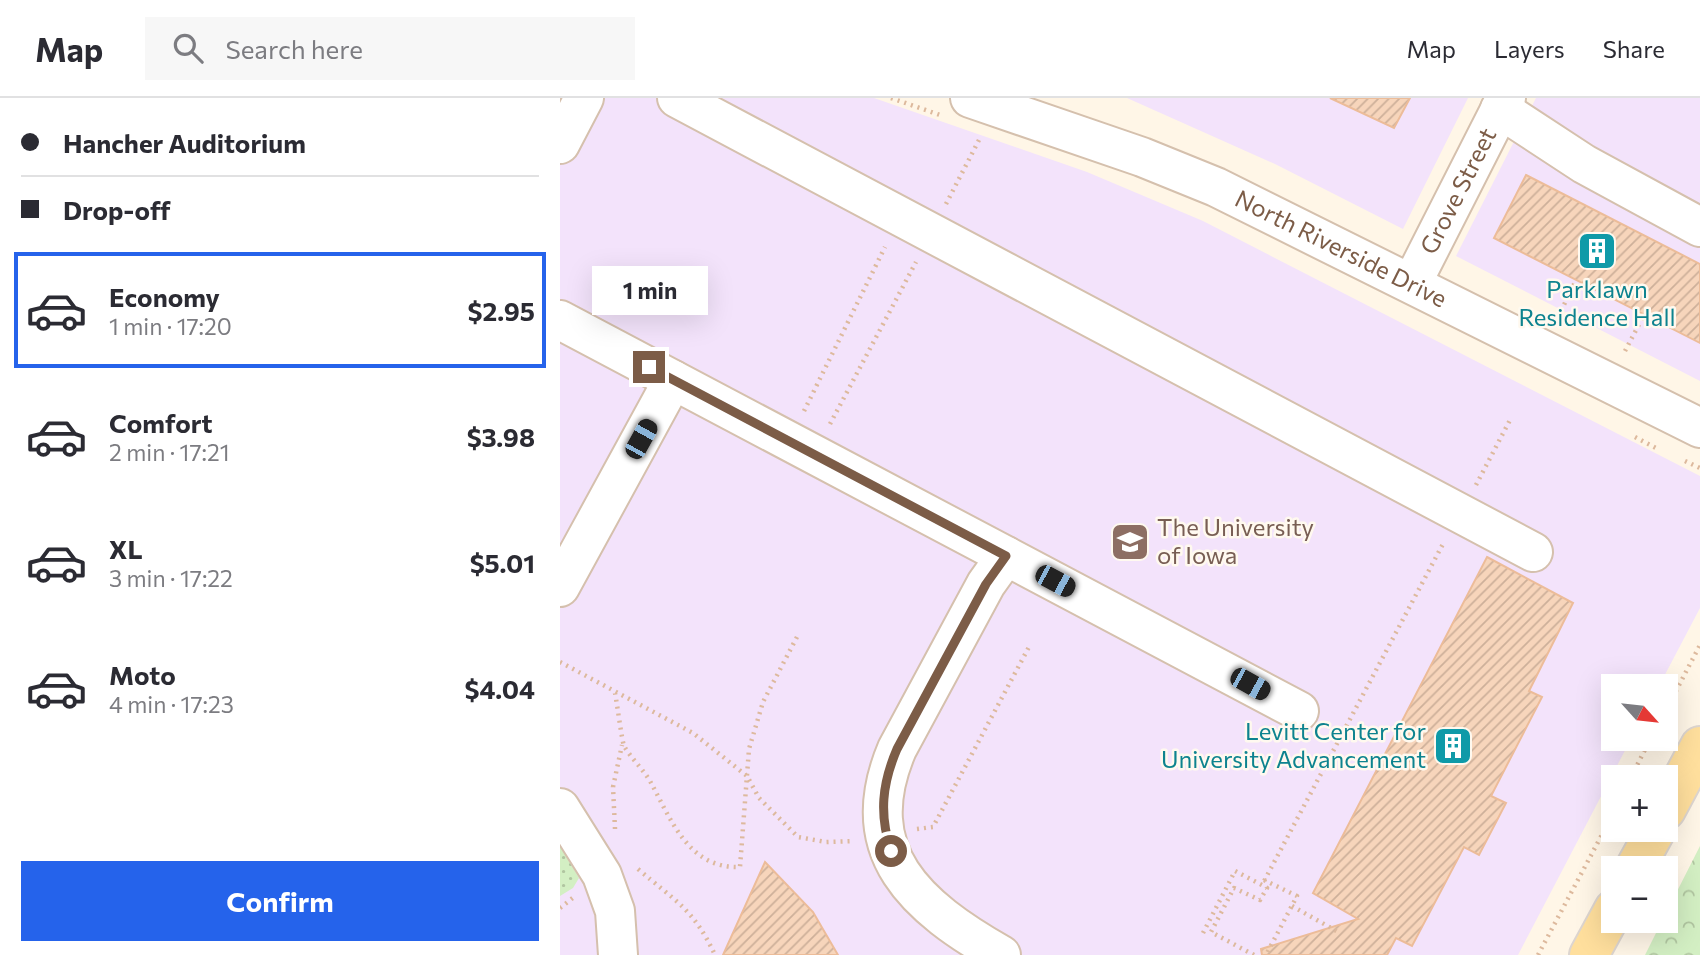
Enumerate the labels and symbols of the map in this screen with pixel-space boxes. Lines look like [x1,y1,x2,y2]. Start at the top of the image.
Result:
street label: Grove Street [1413,122,1502,258]
street label: North Riverside Drive [1231,183,1452,313]
building icon: Parklawn Residence Hall [1576,230,1618,272]
callout: 1 min [591,266,707,314]
place label: Parklawn Residence Hall [1518,274,1676,331]
route end [633,351,665,383]
car [622,416,661,462]
place label: The University of Iowa [1157,512,1314,569]
school or university icon: The University of Iowa [1109,521,1151,563]
car [1032,562,1079,600]
car [1227,665,1274,703]
north arrow [1601,674,1678,751]
place label: Levitt Center for University Advancement [1161,716,1426,773]
building icon: Levitt Center for University Advancement [1432,725,1474,767]
route start [875,835,907,867]

